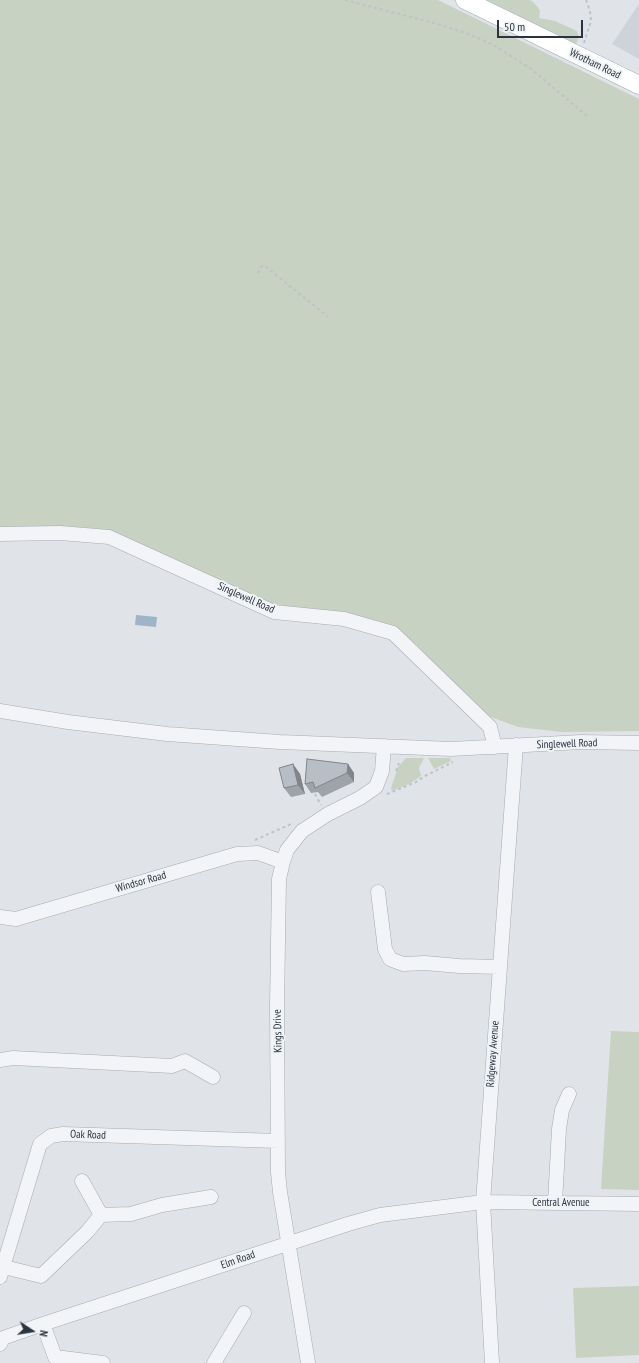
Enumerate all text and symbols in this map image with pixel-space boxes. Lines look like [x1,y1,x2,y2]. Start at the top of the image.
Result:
scale bar [499,12,585,38]
text: 50 m [504,19,525,34]
street label: Wrotham Road [567,46,623,82]
street label: Singlewell Road [216,580,276,616]
street label: Singlewell Road [536,736,598,752]
street label: Windsor Road [114,868,168,896]
street label: Kings Drive [271,1009,285,1053]
street label: Ridgeway Avenue [484,1020,502,1088]
street label: Oak Road [70,1128,106,1142]
street label: Central Avenue [532,1196,590,1210]
street label: Elm Road [219,1248,257,1272]
north arrow [12,1311,52,1351]
text: N [36,1329,51,1338]

